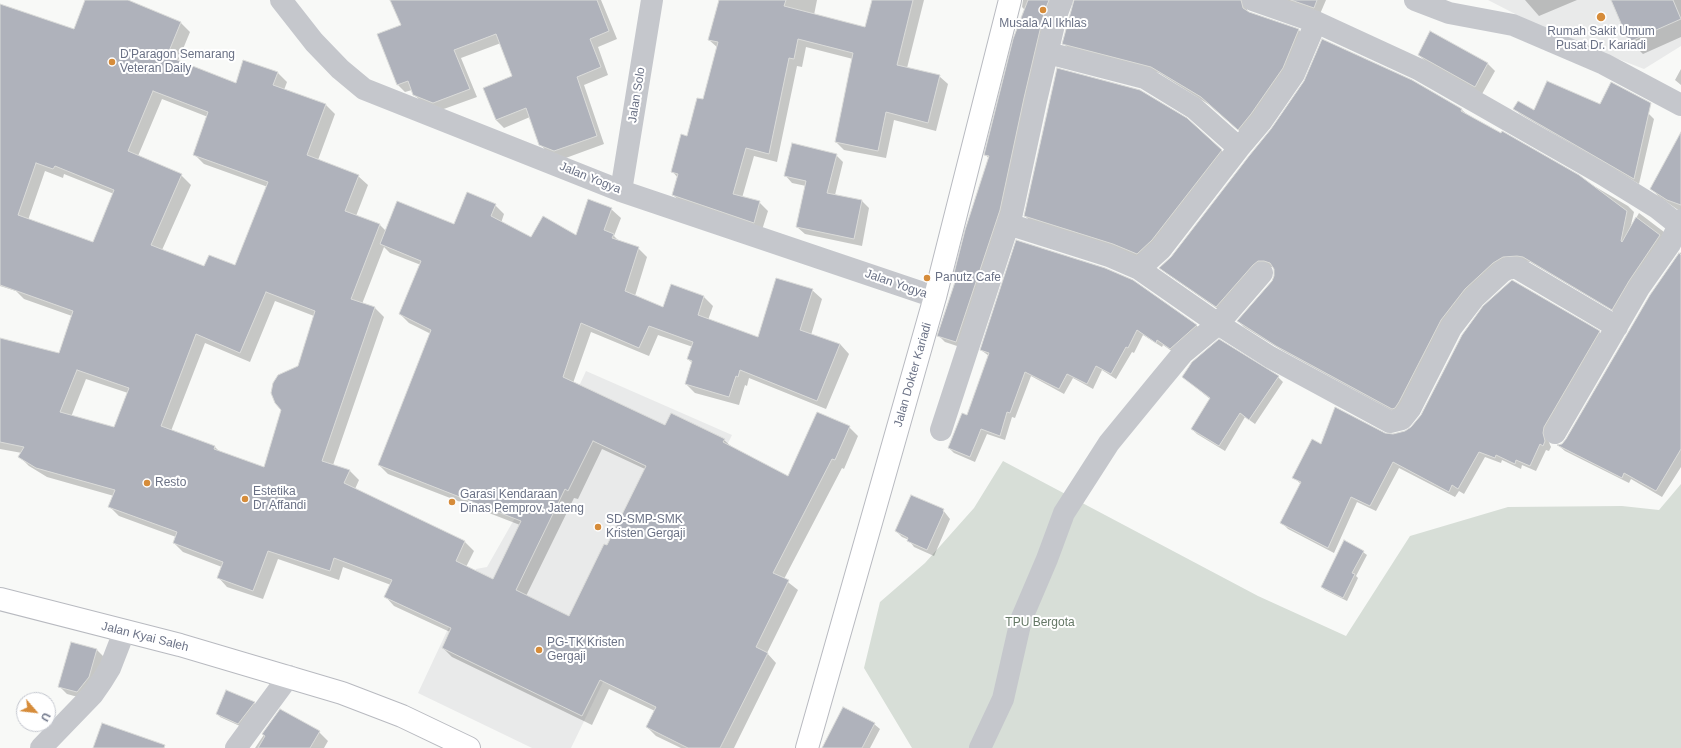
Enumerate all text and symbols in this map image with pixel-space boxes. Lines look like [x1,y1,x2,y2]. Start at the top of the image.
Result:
marker: Musala Al Ikhlas [1038,5,1048,15]
marker: Rumah Sakit Umum Pusat Dr. Kariadi [1595,11,1607,23]
place label: Musala Al Ikhlas [999,17,1087,31]
place label: Rumah Sakit Umum Pusat Dr. Kariadi [1547,25,1655,53]
place label: D'Paragon Semarang Veteran Daily [120,48,235,76]
marker: D'Paragon Semarang Veteran Daily [107,57,117,67]
street label: Jalan Solo [626,66,648,124]
street label: Jalan Yogya [557,159,623,197]
street label: Jalan Yogya [863,267,929,301]
place label: Panutz Cafe [935,271,1001,285]
marker: Panutz Cafe [922,273,932,283]
street label: Jalan Dokter Kariadi [891,321,935,429]
place label: Resto [155,476,186,490]
marker: Resto [142,478,152,488]
place label: Estetika Dr Affandi [253,485,306,513]
place label: Garasi Kendaraan Dinas Pemprov. Jateng [460,488,584,516]
marker: Estetika Dr Affandi [240,494,250,504]
marker: Garasi Kendaraan Dinas Pemprov. Jateng [447,497,457,507]
place label: SD-SMP-SMK Kristen Gergaji [606,513,685,541]
marker: SD-SMP-SMK Kristen Gergaji [593,522,603,532]
park label: TPU Bergota [1005,616,1075,630]
street label: Jalan Kyai Saleh [100,619,190,655]
place label: PG-TK Kristen Gergaji [547,636,624,664]
marker: PG-TK Kristen Gergaji [534,645,544,655]
north arrow [16,692,56,732]
text: U [39,711,53,723]

